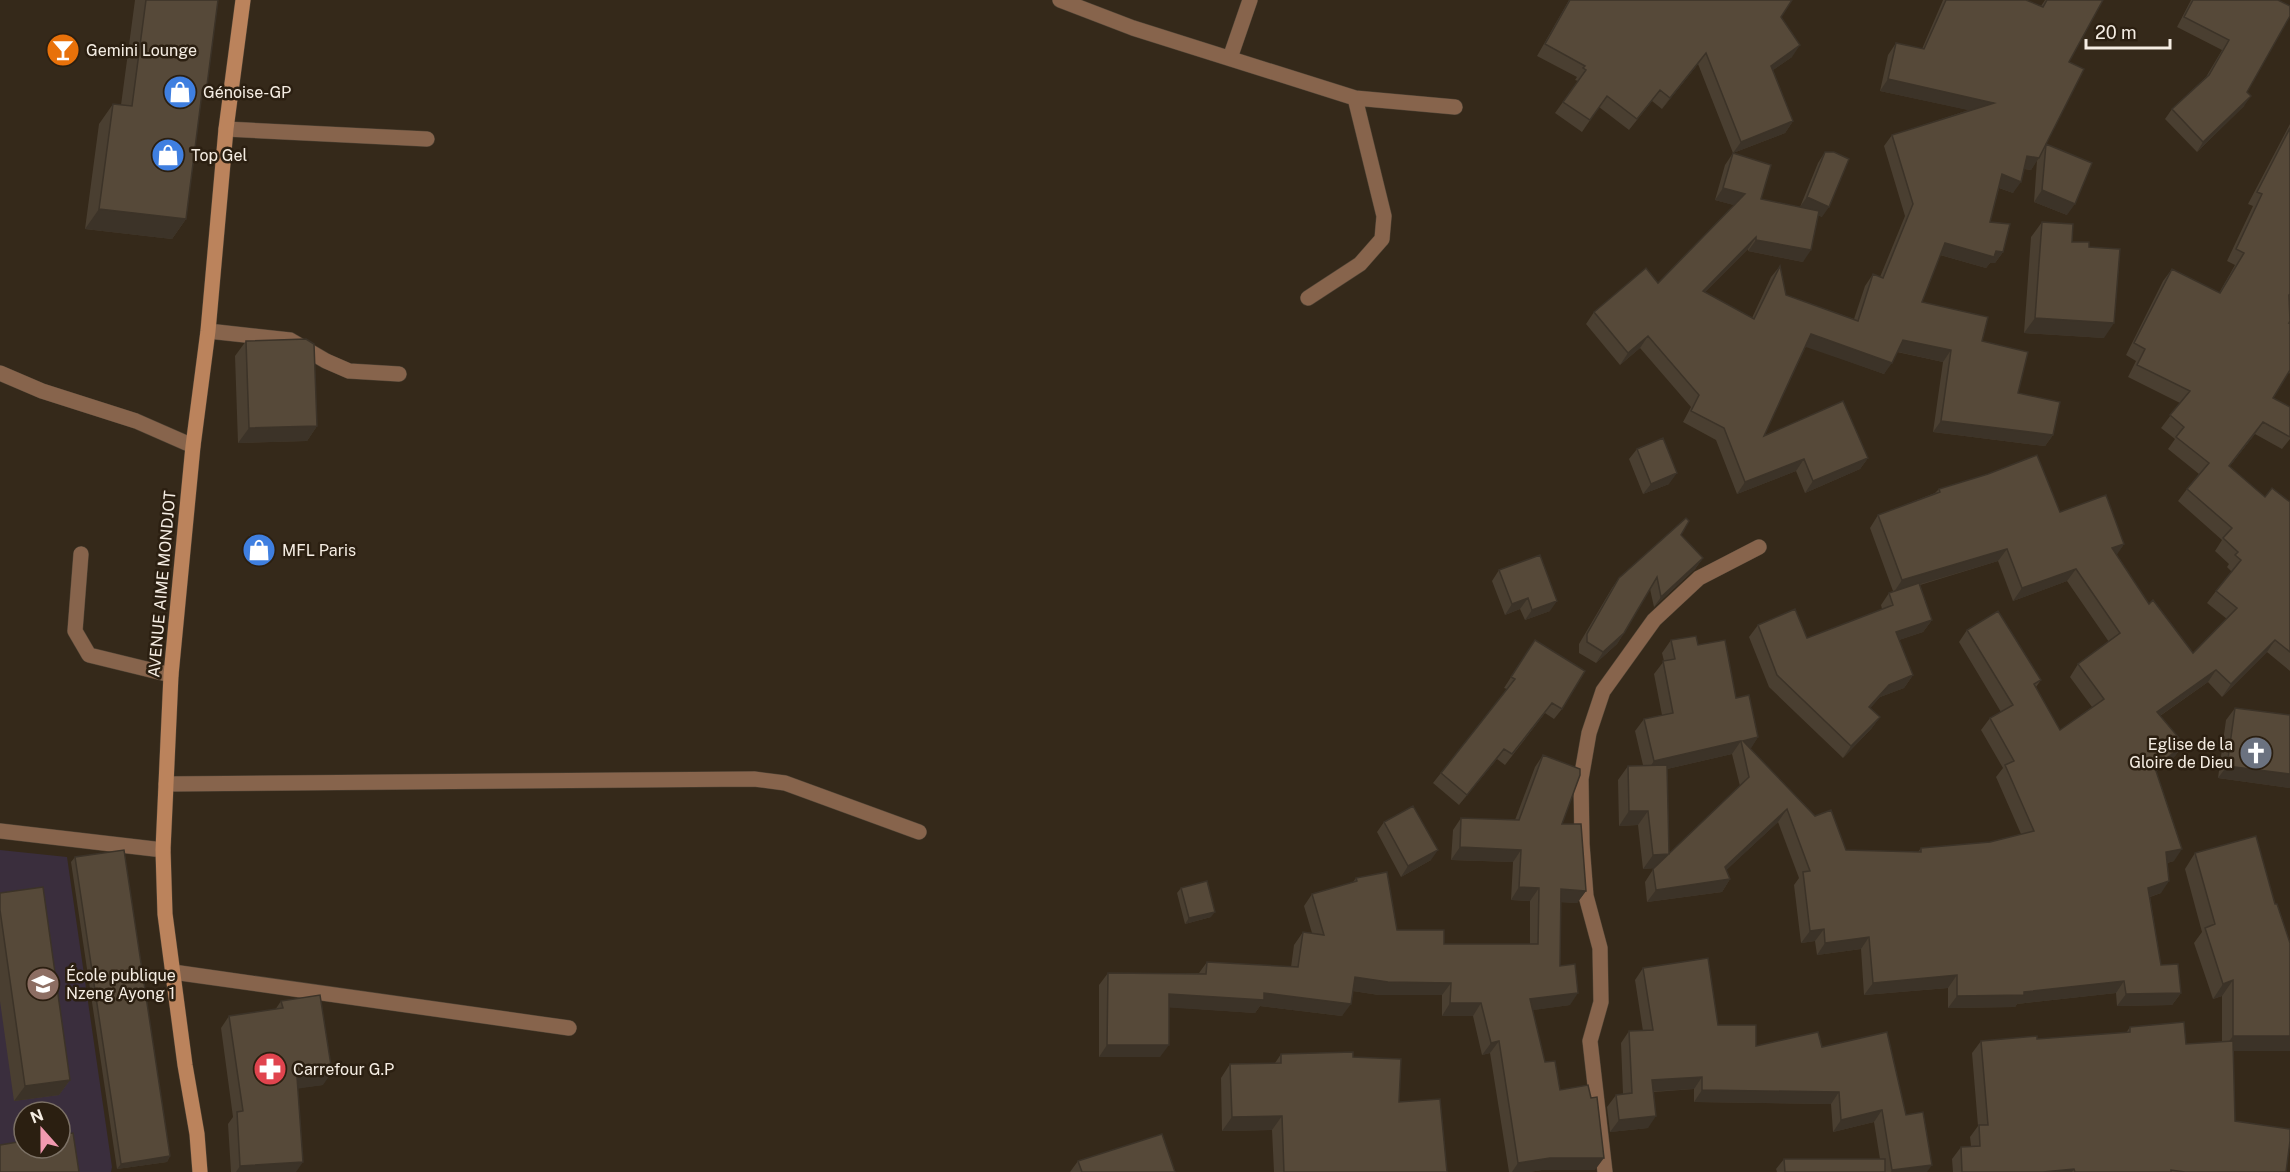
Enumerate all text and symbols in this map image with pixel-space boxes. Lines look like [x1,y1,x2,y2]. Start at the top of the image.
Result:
scale bar [2086,12,2170,50]
text: 20 m [2095,22,2137,43]
bar icon: Gemini Lounge [45,32,81,68]
place label: Gemini Lounge [86,41,197,60]
shop icon: Génoise-GP [162,74,198,110]
place label: Génoise-GP [203,83,291,102]
shop icon: Top Gel [150,137,186,173]
place label: Top Gel [191,146,248,165]
street label: AVENUE AIME MONDJOT [144,489,180,678]
shop icon: MFL Paris [241,532,277,568]
place label: MFL Paris [282,541,356,560]
place label: Eglise de la Gloire de Dieu [2129,735,2233,772]
church icon: Eglise de la Gloire de Dieu [2238,735,2274,771]
place label: École publique Nzeng Ayong 1 [66,965,176,1003]
school or university icon: École publique Nzeng Ayong 1 [25,966,61,1002]
pharmacy icon: Carrefour G.P [252,1051,288,1087]
place label: Carrefour G.P [293,1060,394,1079]
north arrow [12,1100,72,1160]
text: N [28,1105,46,1128]

